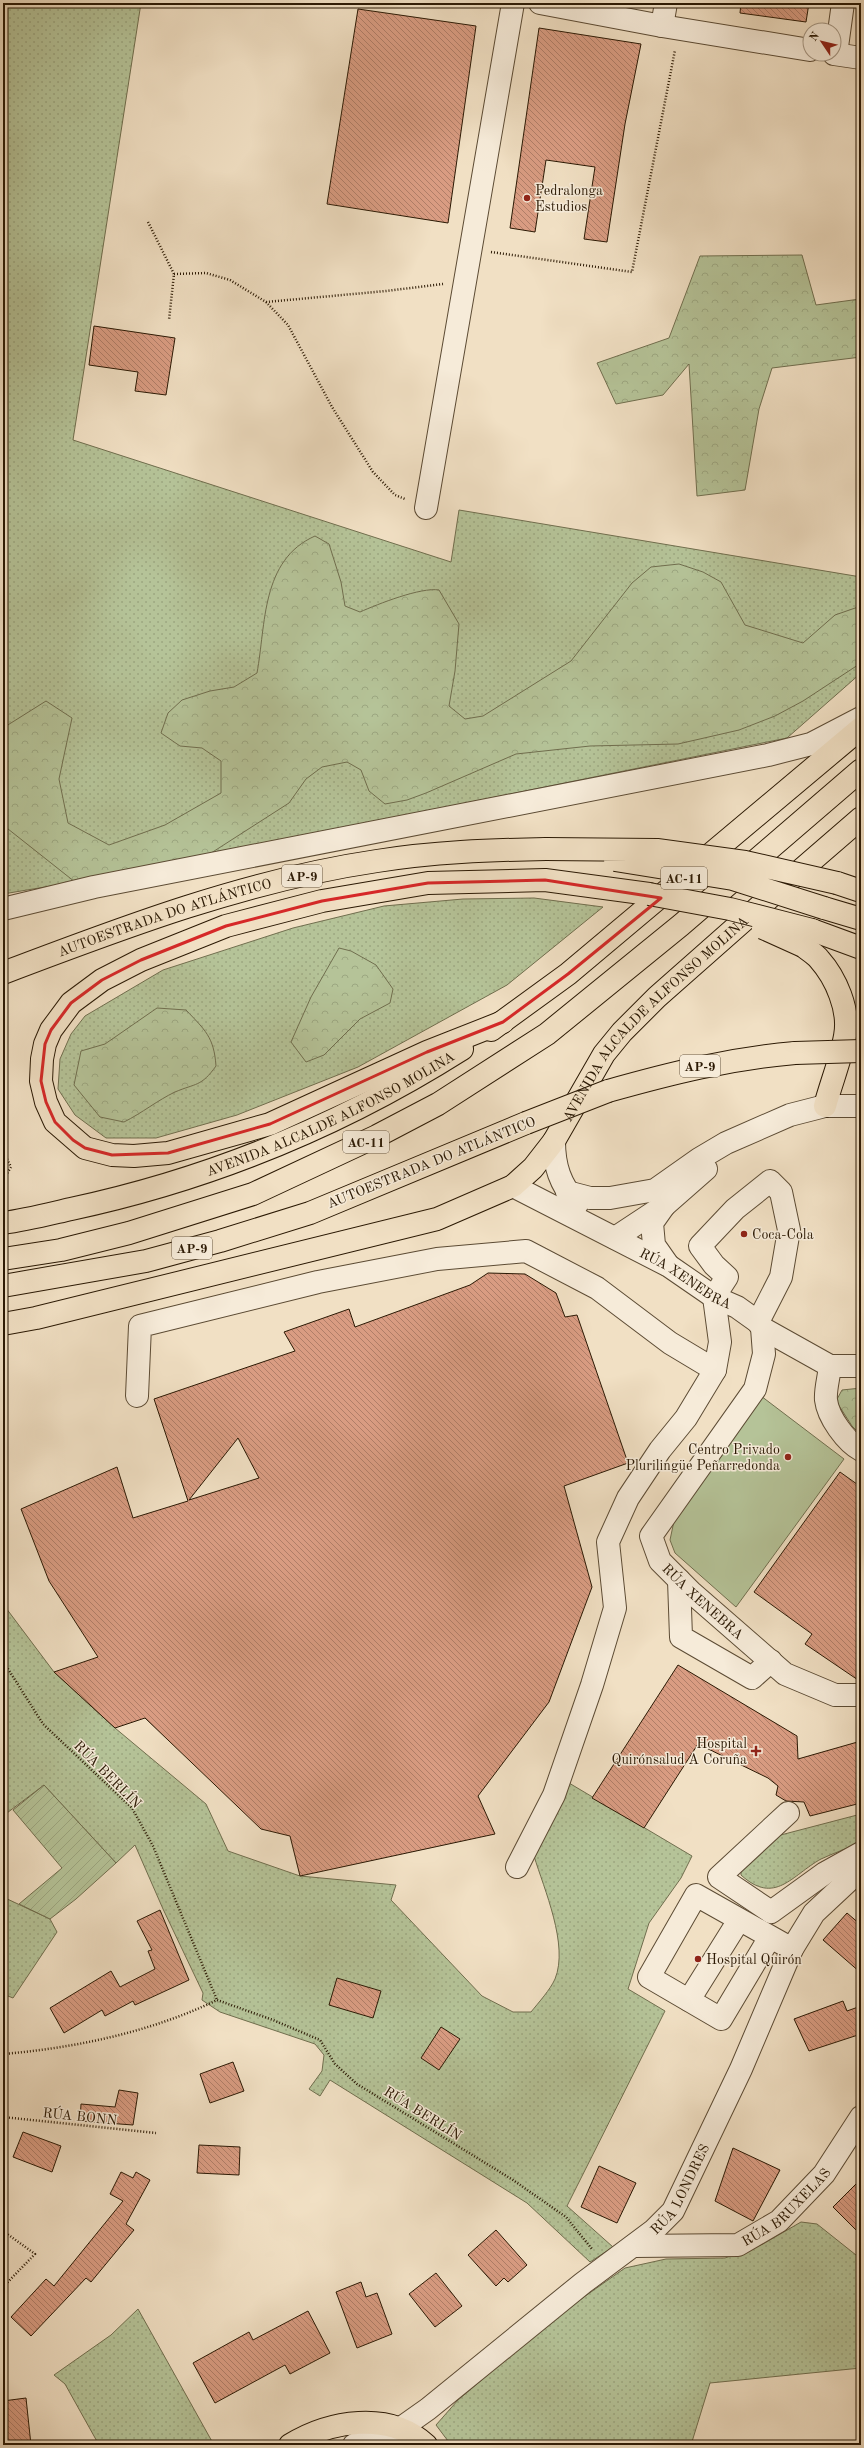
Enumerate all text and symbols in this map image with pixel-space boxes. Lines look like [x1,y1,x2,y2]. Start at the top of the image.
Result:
north arrow [802,22,842,62]
text: N [808,30,822,44]
place label: Pedralonga Estudios [535,184,603,214]
marker: Pedralonga Estudios [522,193,532,203]
road number: AP-9 [282,865,322,887]
road number: AC-11 [661,867,707,889]
street label: AUTOESTRADA DO ATLÁNTICO [56,877,273,960]
street label: AVENIDA ALCALDE ALFONSO MOLINA [561,914,752,1124]
street label: AVENIDA ALCALDE ALFONSO MOLINA [205,1049,458,1179]
road number: AP-9 [680,1055,720,1077]
street label: AUTOESTRADA DO ATLÁNTICO [324,1112,538,1211]
road number: AC-11 [343,1131,389,1153]
place label: Coca-Cola [752,1228,814,1242]
marker: Coca-Cola [739,1229,749,1239]
road number: AP-9 [172,1237,212,1259]
street label: RÚA XENEBRA [637,1246,734,1312]
place label: Centro Privado Plurilingüe Peñarredonda [626,1443,780,1473]
marker: Centro Privado Plurilingüe Peñarredonda [783,1452,793,1462]
street label: RÚA XENEBRA [659,1561,746,1643]
street label: RÚA BERLÍN [71,1736,147,1811]
place label: Hospital Quirónsalud A Coruña [612,1737,747,1767]
marker: Hospital Quirónsalud A Coruña [750,1745,762,1757]
place label: Hospital Quirón [706,1953,802,1967]
marker: Hospital Quirón [693,1954,703,1964]
street label: RÚA BERLÍN [381,2081,466,2143]
street label: RÚA BONN [42,2102,118,2128]
street label: RÚA LONDRES [648,2142,712,2237]
street label: RÚA BRUXELAS [740,2166,834,2249]

